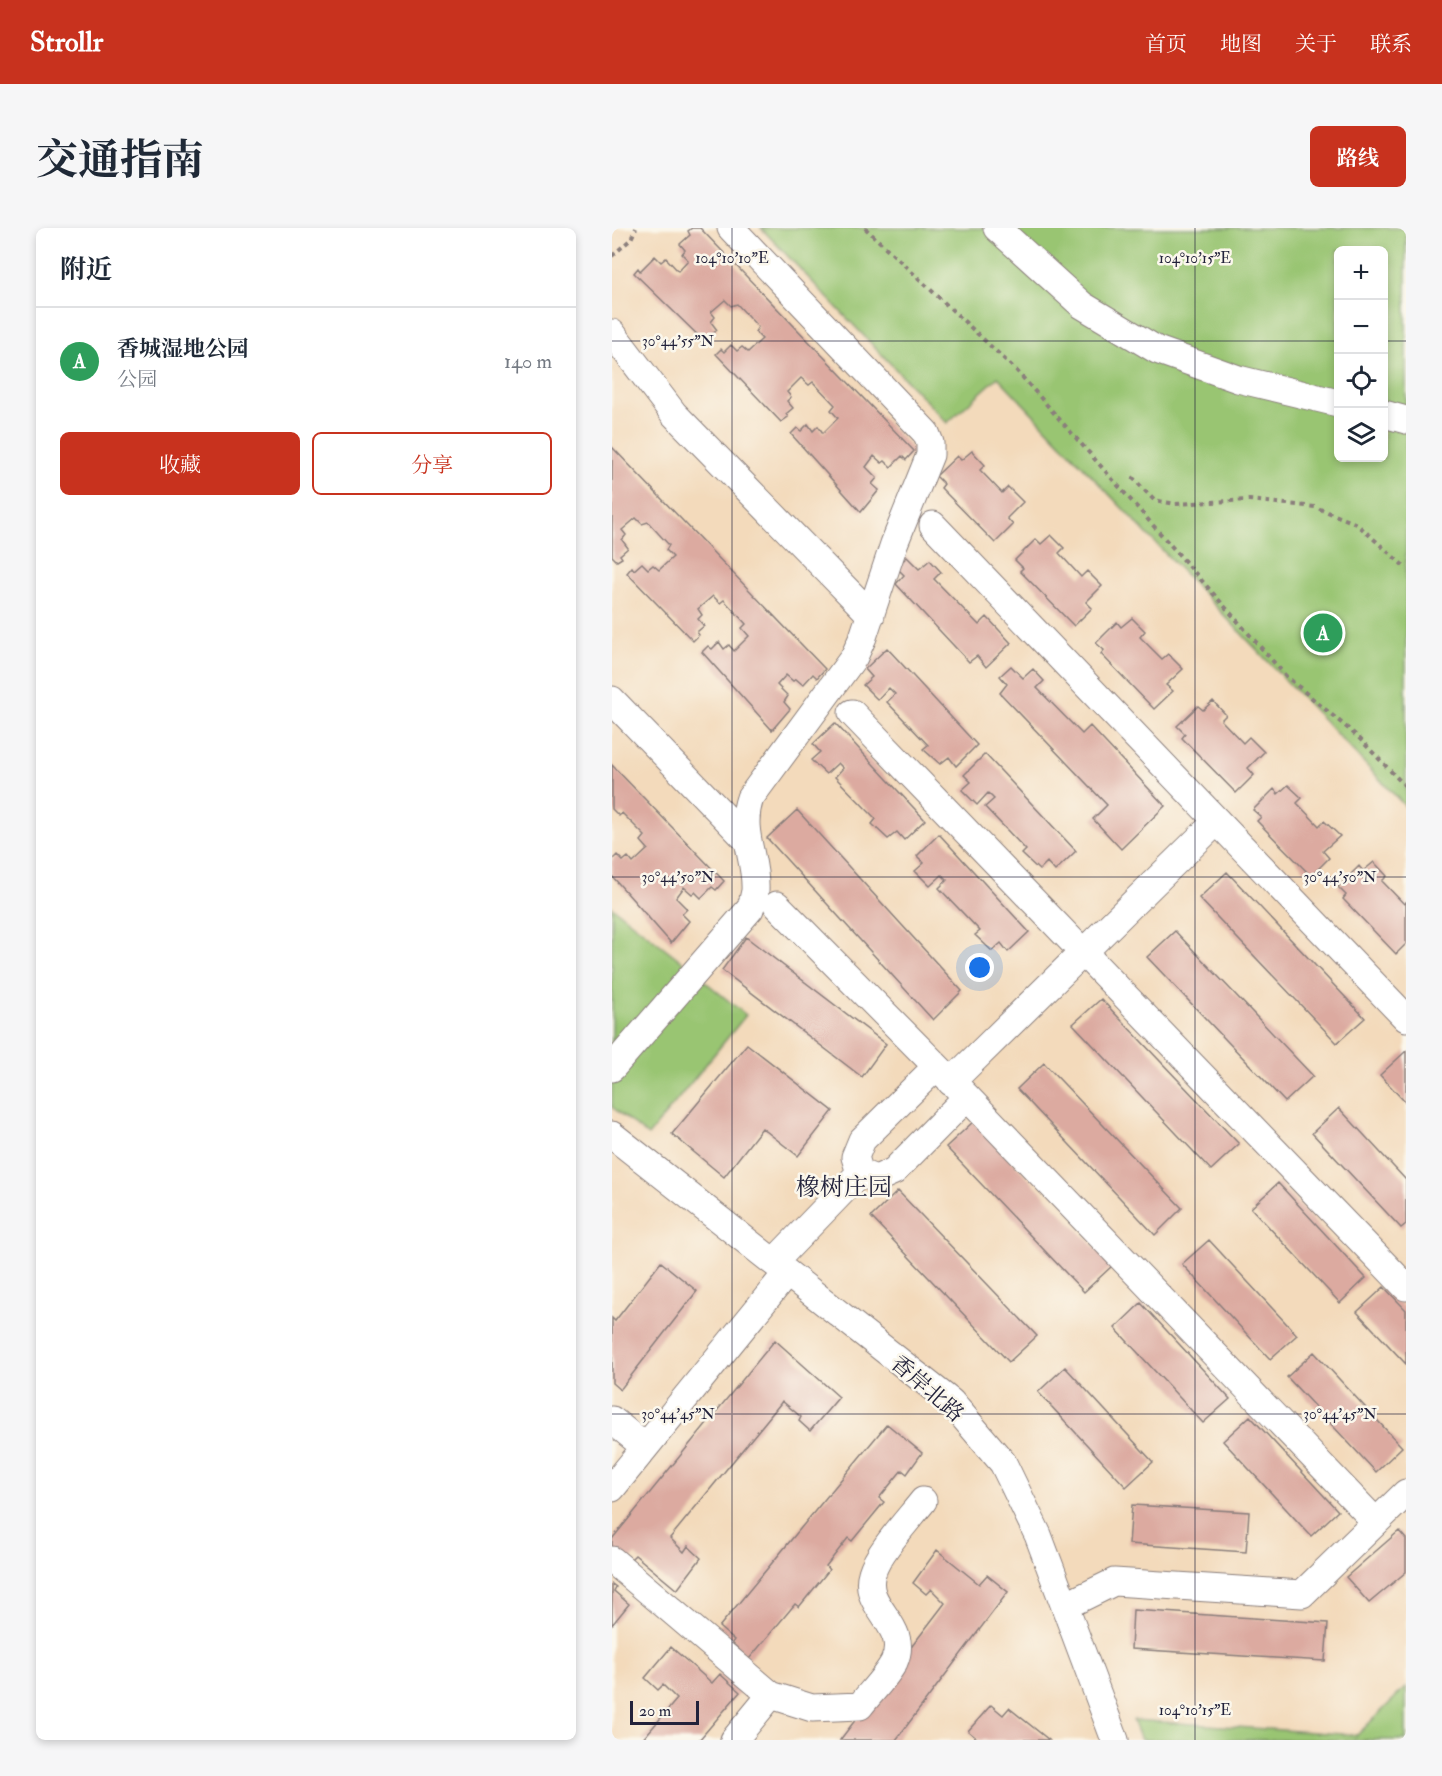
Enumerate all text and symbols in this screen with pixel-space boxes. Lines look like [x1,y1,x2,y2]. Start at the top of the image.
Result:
text: Strollr [30,25,103,60]
text: 首页 [1145,31,1187,58]
text: 地图 [1220,31,1262,58]
text: 关于 [1295,31,1337,58]
text: 联系 [1370,31,1412,58]
button: 路线 [1310,126,1406,187]
text: 交通指南 [36,135,204,187]
map controls [1334,246,1388,462]
button: + [1334,246,1388,300]
text: 104°10'10"E [695,249,769,268]
text: 104°10'15"E [1159,249,1231,268]
text: 附近 [60,254,112,286]
button: − [1334,300,1388,354]
text: 30°44'55"N [642,332,715,351]
text: 香城湿地公园 [117,335,249,363]
text: A [73,349,86,374]
text: 140 m [504,349,552,374]
button: locate [1334,354,1388,408]
text: 公园 [117,367,157,392]
button: layers [1334,408,1388,462]
button: 收藏 [60,432,300,495]
button: 分享 [312,432,552,495]
pin: A [1304,610,1342,656]
text: 30°44'50"N [642,868,715,887]
text: 30°44'50"N [1304,868,1377,887]
your location [965,953,994,982]
district label: 橡树庄园 [796,1172,892,1203]
street label: 香岸北路 [885,1349,970,1428]
text: 30°44'45"N [641,1405,715,1424]
text: 30°44'45"N [1303,1405,1377,1424]
scale bar [630,1698,699,1726]
text: 20 m [639,1701,671,1721]
text: 104°10'15"E [1159,1701,1231,1720]

